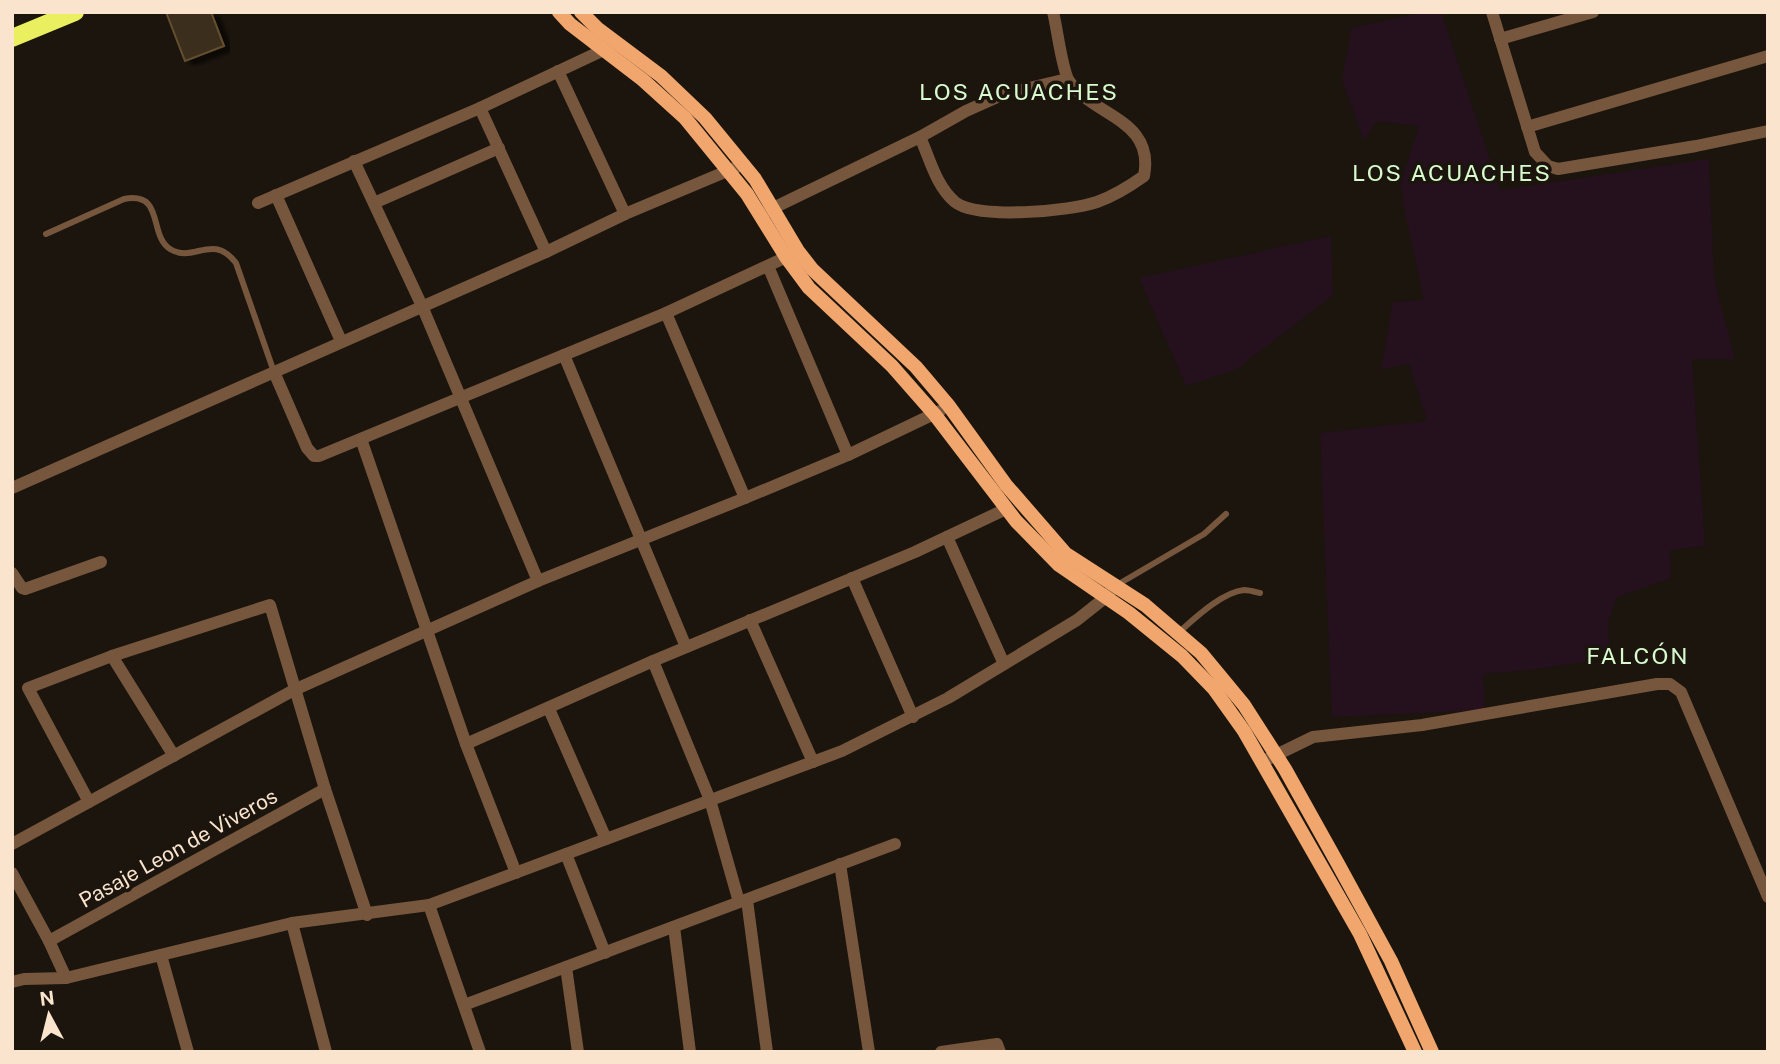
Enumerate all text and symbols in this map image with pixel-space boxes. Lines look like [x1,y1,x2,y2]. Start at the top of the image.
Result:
district label: LOS ACUACHES [919,78,1119,105]
district label: LOS ACUACHES [1352,159,1552,186]
district label: FALCÓN [1586,642,1690,669]
street label: Pasaje Leon de Viveros [75,783,281,913]
north arrow [14,980,84,1050]
text: N [38,986,56,1010]

